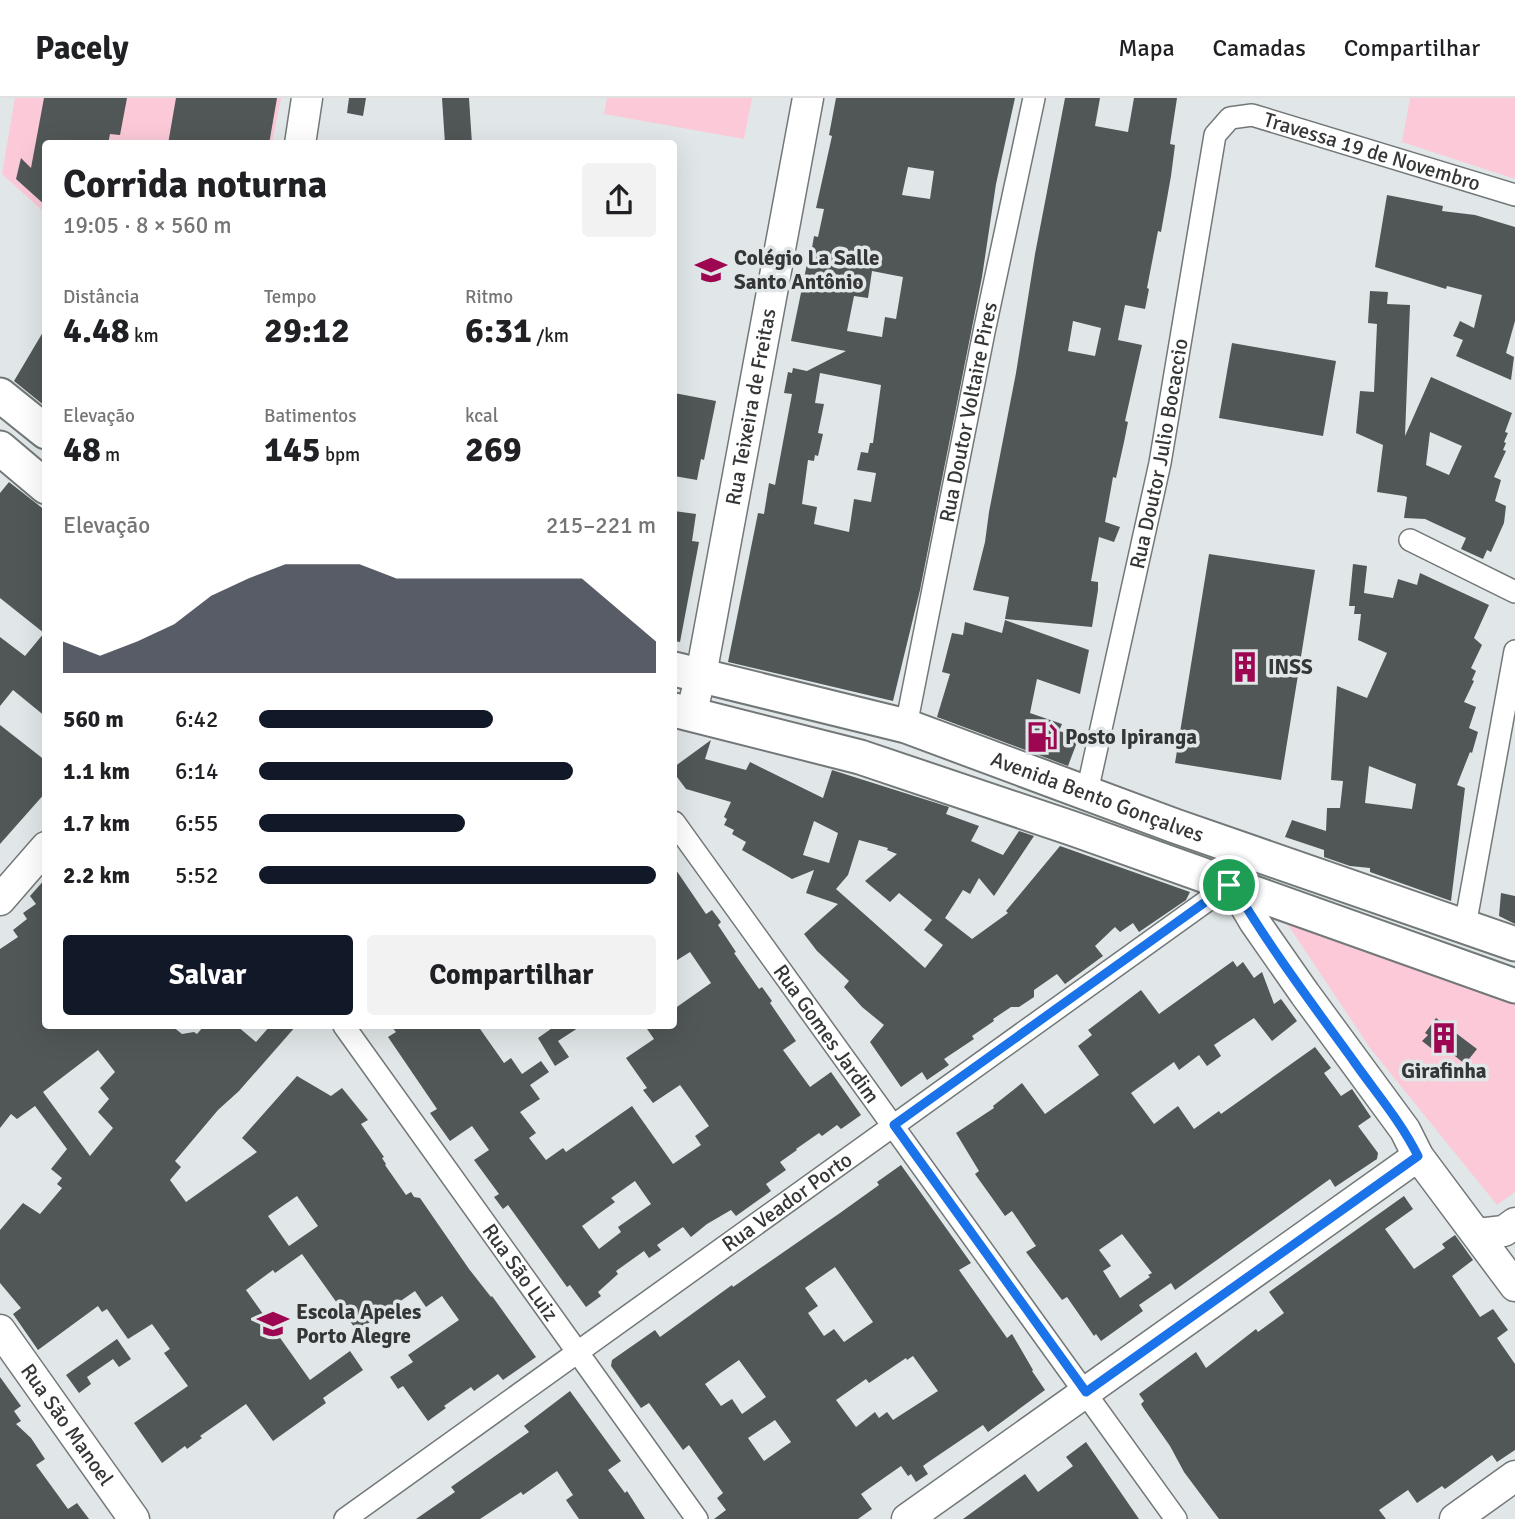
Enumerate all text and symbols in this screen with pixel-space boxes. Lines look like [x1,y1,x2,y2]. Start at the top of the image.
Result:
text: Pacely [35,28,129,69]
text: Mapa [1118,33,1175,63]
text: Camadas [1213,33,1306,63]
text: Compartilhar [1344,33,1480,63]
street label: Travessa 19 de Novembro [1261,106,1484,197]
text: Corrida noturna [63,161,327,208]
button: share [582,163,656,237]
text: 19:05 · 8 × 560 m [63,211,232,240]
place label: Colégio La Salle Santo Antônio [734,245,880,295]
school or university icon: Colégio La Salle Santo Antônio [694,253,728,287]
text: Distância [63,285,139,309]
text: Tempo [264,285,316,309]
text: Ritmo [465,285,513,309]
street label: Rua Doutor Voltaire Pires [934,300,1003,525]
street label: Rua Teixeira de Freitas [720,306,782,507]
text: 4.48 [63,309,130,352]
text: 29:12 [264,309,350,352]
text: 6:31 [465,309,532,352]
text: km [130,324,159,348]
text: /km [532,324,569,348]
street label: Rua Doutor Julio Bocaccio [1124,336,1194,571]
text: Elevação [63,404,135,428]
text: Batimentos [264,404,357,428]
text: kcal [465,404,498,428]
text: 48 [63,428,101,471]
text: 145 [264,428,321,471]
text: 269 [465,428,522,471]
text: m [101,443,120,467]
text: bpm [321,443,360,467]
text: Elevação [63,511,150,540]
text: 215–221 m [546,511,656,540]
building icon: INSS [1228,650,1262,684]
place label: INSS [1268,654,1313,680]
text: 560 m [63,705,124,734]
text: 6:42 [175,705,218,734]
fuel station icon: Posto Ipiranga [1025,720,1059,754]
place label: Posto Ipiranga [1065,724,1197,750]
street label: Avenida Bento Gonçalves [987,746,1207,848]
text: 1.1 km [63,757,130,786]
text: 6:14 [175,757,218,786]
text: 1.7 km [63,809,130,838]
text: 6:55 [175,809,218,838]
pin [1199,855,1259,915]
text: 2.2 km [63,861,130,890]
text: 5:52 [175,861,218,890]
icon: arrive [1210,866,1248,904]
button: Salvar [63,935,353,1015]
button: Compartilhar [367,935,656,1015]
street label: Rua Gomes Jardim [768,959,885,1108]
building icon: Girafinha [1427,1021,1461,1055]
place label: Girafinha [1401,1058,1487,1084]
street label: Rua Veador Porto [717,1147,857,1257]
street label: Rua São Luiz [477,1219,564,1326]
place label: Escola Apeles Porto Alegre [296,1299,421,1349]
school or university icon: Escola Apeles Porto Alegre [256,1307,290,1341]
street label: Rua São Manoel [15,1359,119,1491]

